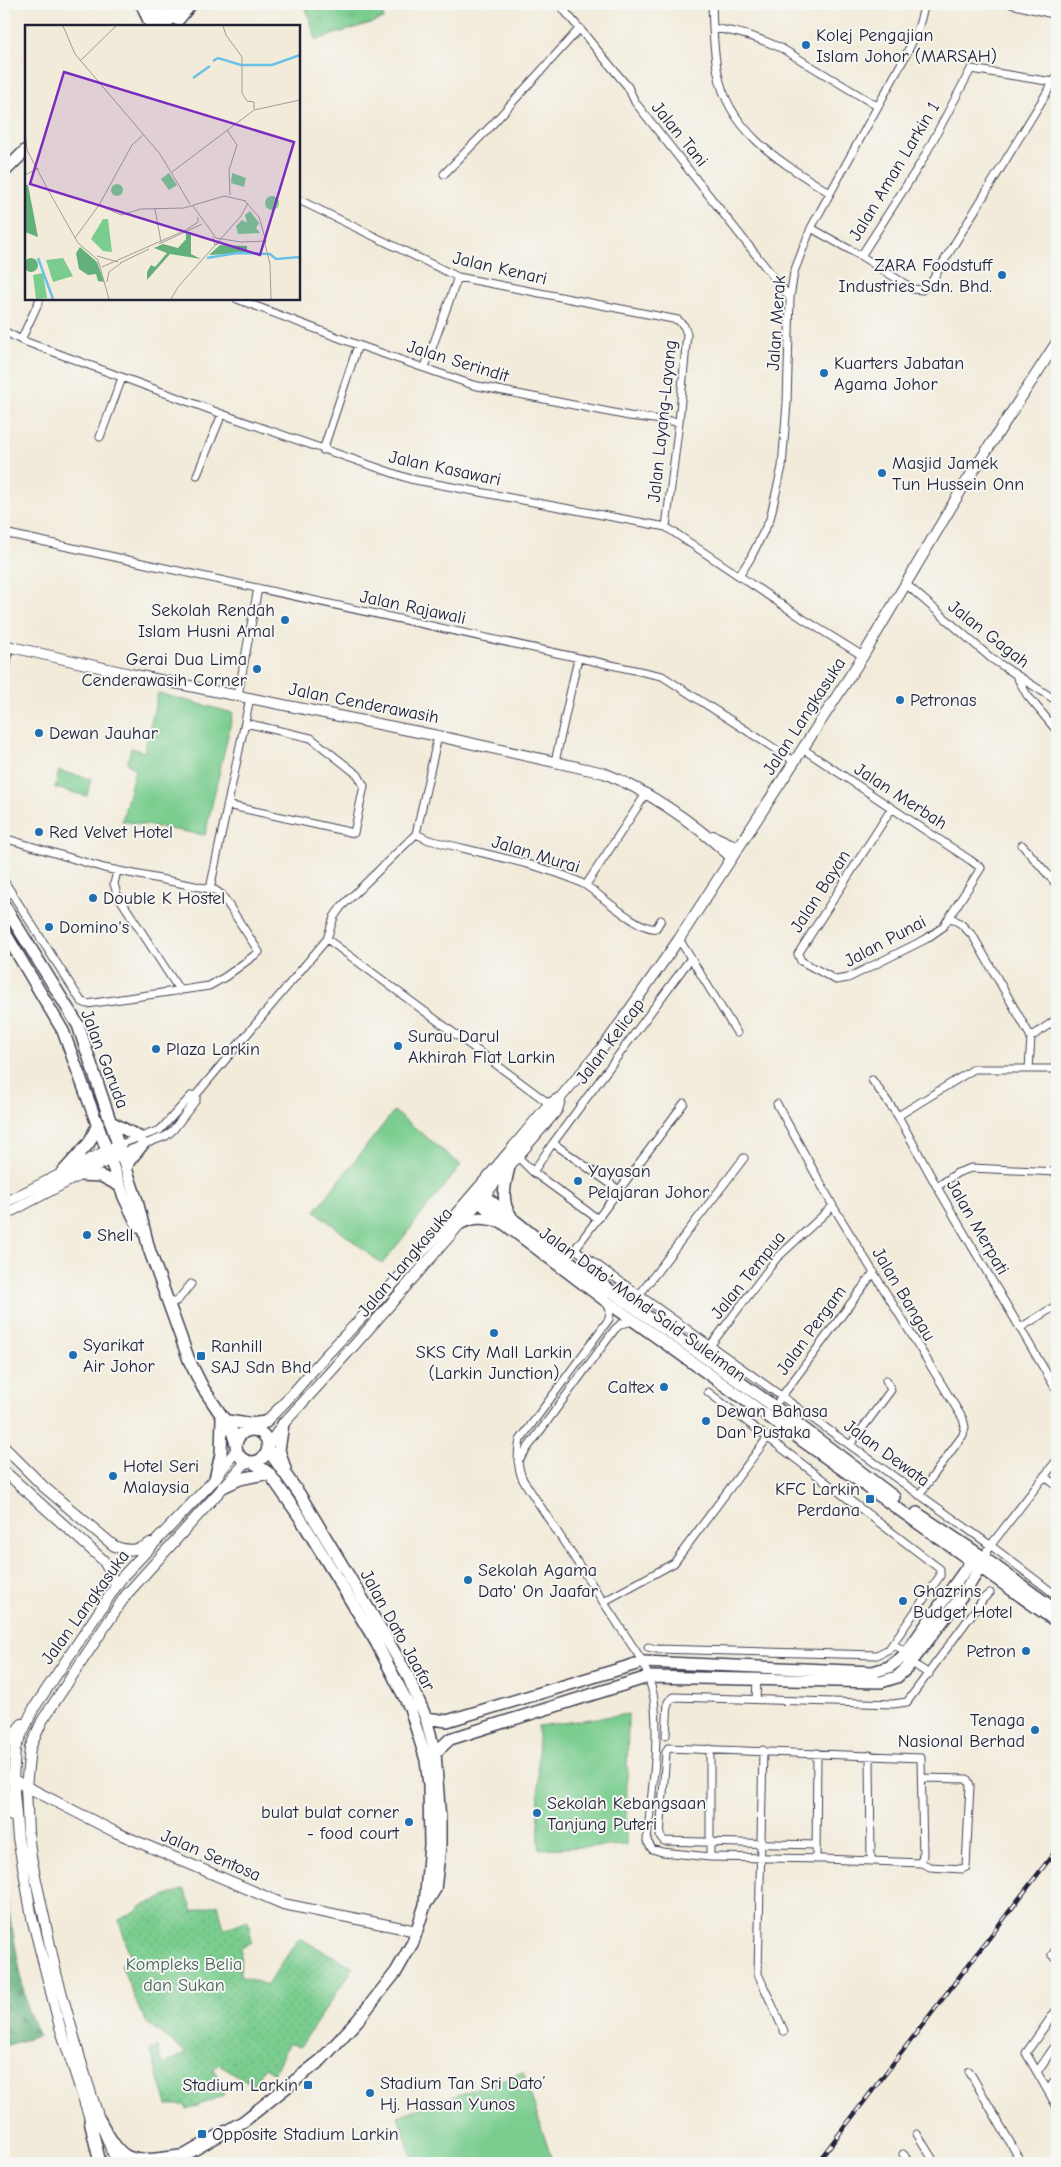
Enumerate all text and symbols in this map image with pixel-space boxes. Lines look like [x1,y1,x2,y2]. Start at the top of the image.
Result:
inset map [25,25,300,300]
place label: Kolej Pengajian Islam Johor (MARSAH) [816,25,997,67]
marker: Kolej Pengajian Islam Johor (MARSAH) [800,39,812,51]
street label: Jalan Tani [647,97,712,171]
street label: Jalan Aman Larkin 1 [845,98,944,245]
street label: Jalan Kenari [451,247,549,290]
place label: ZARA Foodstuff Industries Sdn. Bhd. [839,255,993,297]
marker: ZARA Foodstuff Industries Sdn. Bhd. [996,269,1008,281]
street label: Jalan Merak [763,274,790,371]
street label: Jalan Serindit [404,336,512,387]
street label: Jalan Layang-Layang [644,339,681,503]
place label: Kuarters Jabatan Agama Johor [834,353,964,395]
marker: Kuarters Jabatan Agama Johor [818,367,830,379]
street label: Jalan Kasawari [387,446,503,491]
place label: Masjid Jamek Tun Hussein Onn [892,453,1024,495]
marker: Masjid Jamek Tun Hussein Onn [876,467,888,479]
street label: Jalan Rajawali [358,586,468,629]
street label: Jalan Gagah [944,596,1034,673]
place label: Sekolah Rendah Islam Husni Amal [138,600,275,642]
marker: Sekolah Rendah Islam Husni Amal [279,614,291,626]
place label: Gerai Dua Lima Cenderawasih Corner [82,649,248,691]
street label: Jalan Langkasuka [759,653,850,779]
marker: Gerai Dua Lima Cenderawasih Corner [251,663,263,675]
street label: Jalan Cenderawasih [287,679,441,728]
place label: Petronas [910,690,977,711]
marker: Petronas [894,694,906,706]
place label: Dewan Jauhar [49,723,159,744]
marker: Dewan Jauhar [33,727,45,739]
street label: Jalan Merbah [850,759,951,834]
place label: Red Velvet Hotel [49,822,173,843]
marker: Red Velvet Hotel [33,826,45,838]
street label: Jalan Murai [489,831,583,878]
street label: Jalan Bayan [786,846,855,936]
place label: Double K Hostel [103,888,225,909]
marker: Double K Hostel [87,892,99,904]
street label: Jalan Punai [841,911,930,972]
place label: Domino's [59,917,129,938]
marker: Domino's [43,921,55,933]
street label: Jalan Kelicap [572,995,649,1088]
street label: Jalan Garuda [76,1007,133,1112]
place label: Surau Darul Akhirah Flat Larkin [408,1026,555,1068]
place label: Plaza Larkin [166,1039,260,1060]
marker: Surau Darul Akhirah Flat Larkin [392,1040,404,1052]
marker: Plaza Larkin [150,1043,162,1055]
place label: Yayasan Pelajaran Johor [588,1161,710,1203]
marker: Yayasan Pelajaran Johor [572,1175,584,1187]
street label: Jalan Merpati [942,1176,1013,1278]
street label: Jalan Langkasuka [354,1203,457,1321]
street label: Jalan Dato' Mohd Said Suleiman [535,1222,750,1386]
place label: Shell [97,1225,134,1246]
street label: Jalan Tempua [707,1227,790,1323]
marker: Shell [81,1229,93,1241]
street label: Jalan Bangau [867,1244,940,1345]
street label: Jalan Pergam [772,1281,851,1379]
marker: SKS City Mall Larkin (Larkin Junction) [488,1327,500,1339]
place label: Syarikat Air Johor [83,1335,156,1377]
place label: Ranhill SAJ Sdn Bhd [211,1336,311,1378]
place label: SKS City Mall Larkin (Larkin Junction) [416,1342,572,1384]
marker: Syarikat Air Johor [67,1349,79,1361]
marker: Ranhill SAJ Sdn Bhd [195,1350,207,1362]
place label: Caltex [608,1377,654,1398]
marker: Caltex [658,1381,670,1393]
place label: Dewan Bahasa Dan Pustaka [716,1401,828,1443]
marker: Dewan Bahasa Dan Pustaka [700,1415,712,1427]
street label: Jalan Dewata [840,1415,934,1491]
place label: Hotel Seri Malaysia [123,1456,199,1498]
marker: Hotel Seri Malaysia [107,1470,119,1482]
place label: KFC Larkin Perdana [775,1479,860,1521]
marker: KFC Larkin Perdana [864,1493,876,1505]
street label: Jalan Langkasuka [37,1546,134,1669]
place label: Sekolah Agama Dato' On Jaafar [478,1560,599,1602]
street label: Jalan Dato Jaafar [356,1566,440,1695]
marker: Sekolah Agama Dato' On Jaafar [462,1574,474,1586]
place label: Ghazrins Budget Hotel [913,1581,1013,1623]
marker: Ghazrins Budget Hotel [897,1595,909,1607]
place label: Petron [966,1641,1016,1662]
marker: Petron [1020,1645,1032,1657]
place label: Tenaga Nasional Berhad [898,1710,1025,1752]
marker: Tenaga Nasional Berhad [1029,1724,1041,1736]
place label: Sekolah Kebangsaan Tanjung Puteri [547,1793,706,1835]
place label: bulat bulat corner - food court [261,1802,400,1844]
marker: Sekolah Kebangsaan Tanjung Puteri [531,1807,543,1819]
marker: bulat bulat corner - food court [403,1816,415,1828]
street label: Jalan Sentosa [158,1825,264,1886]
park label: Kompleks Belia dan Sukan [126,1954,242,1996]
place label: Stadium Tan Sri Dato’ Hj. Hassan Yunos [380,2073,546,2115]
place label: Stadium Larkin [183,2075,298,2096]
marker: Stadium Larkin [302,2079,314,2091]
marker: Stadium Tan Sri Dato’ Hj. Hassan Yunos [364,2087,376,2099]
place label: Opposite Stadium Larkin [212,2124,399,2145]
marker: Opposite Stadium Larkin [196,2128,208,2140]

